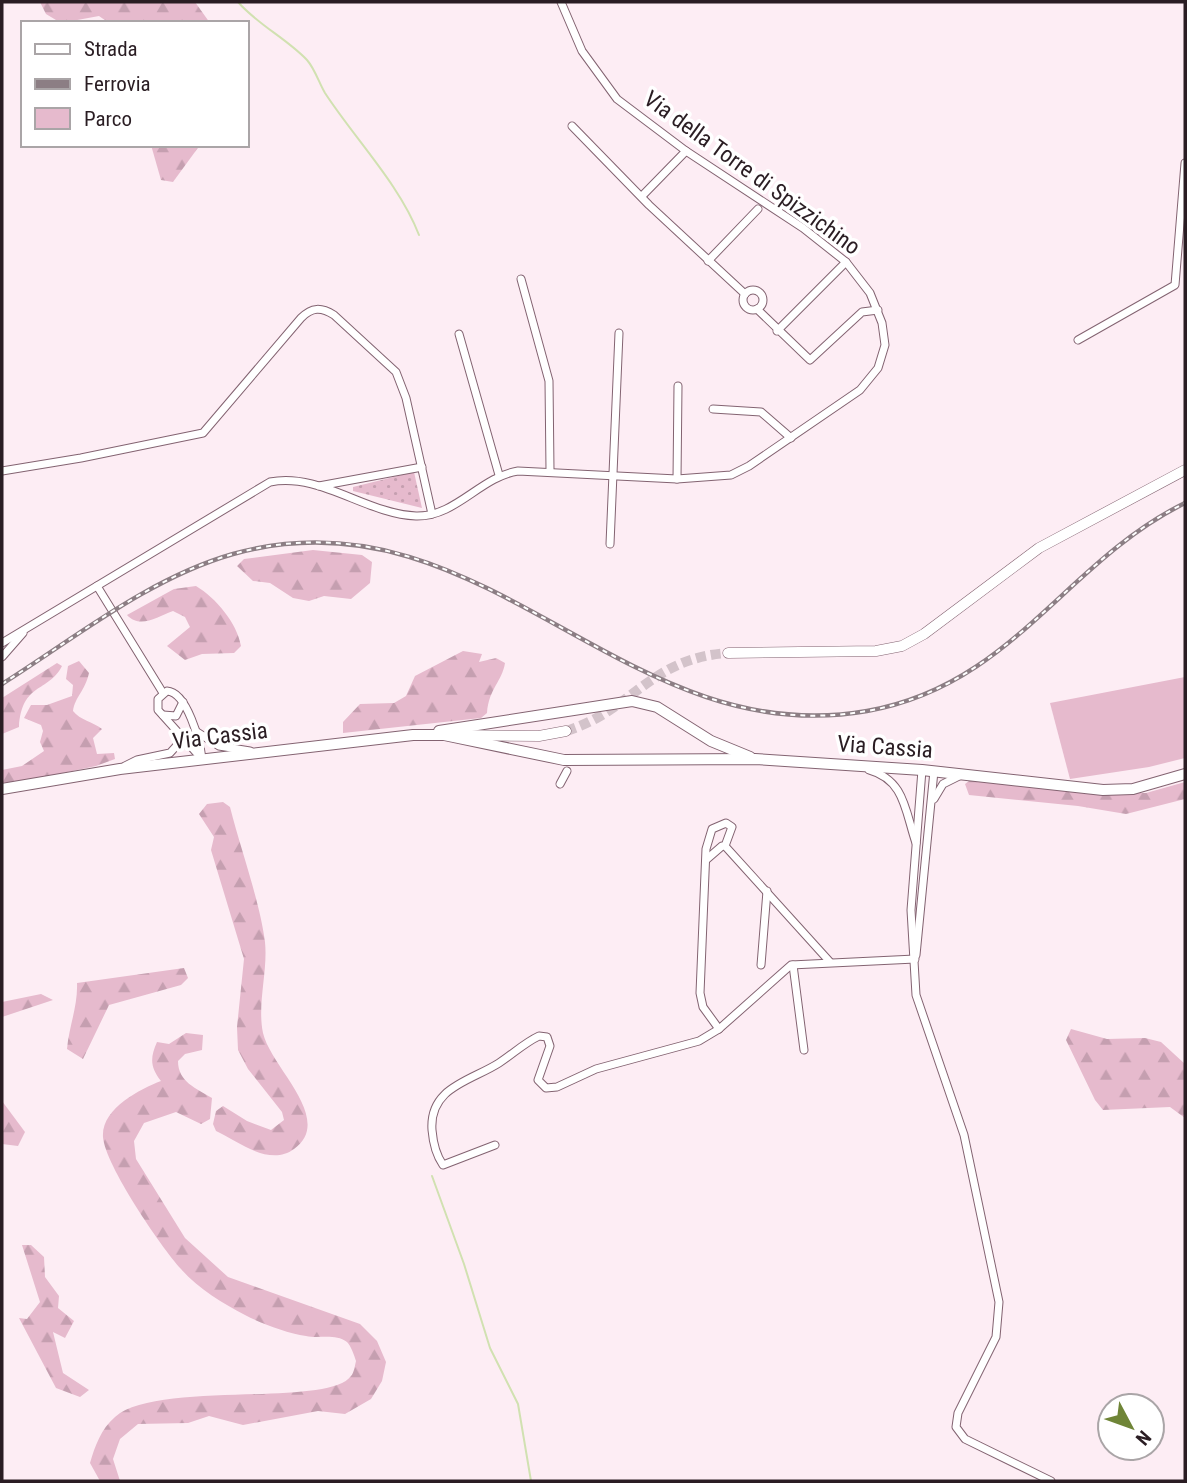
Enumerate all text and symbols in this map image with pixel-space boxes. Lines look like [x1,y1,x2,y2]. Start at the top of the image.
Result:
legend [21,21,248,147]
text: Strada [84,37,138,61]
text: Ferrovia [84,72,151,96]
street label: Via della Torre di Spizzichino [638,85,866,261]
text: Parco [84,107,132,131]
street label: Via Cassia [171,717,269,755]
street label: Via Cassia [836,730,934,764]
north arrow [1096,1392,1166,1462]
text: N [1131,1426,1156,1450]

